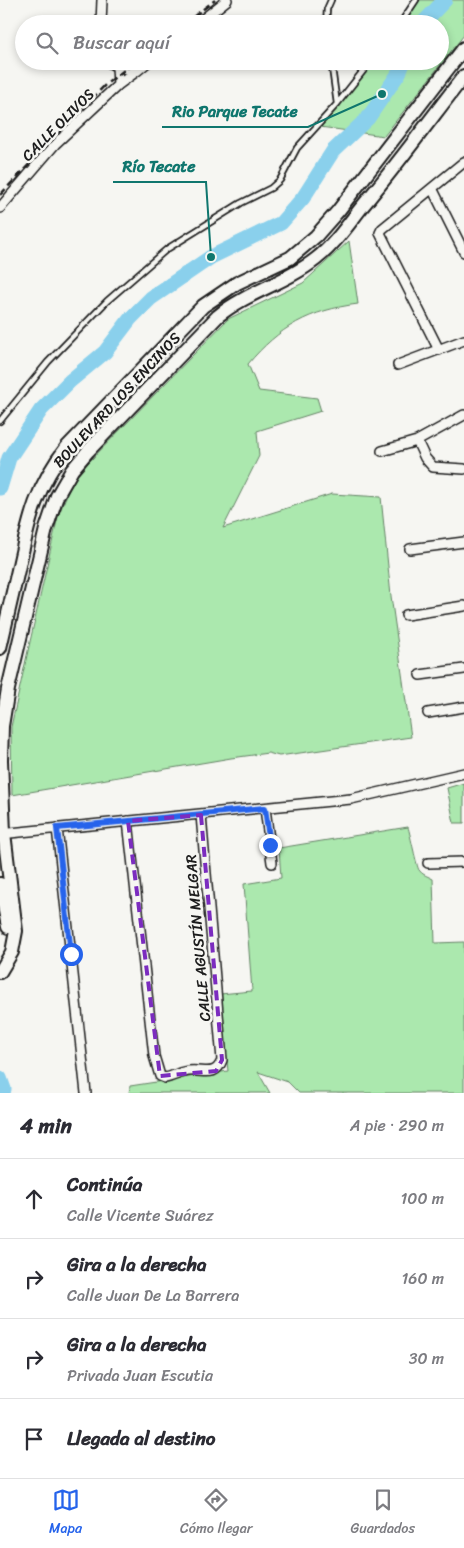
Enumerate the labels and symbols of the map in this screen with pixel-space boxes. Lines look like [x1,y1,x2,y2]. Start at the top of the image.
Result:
street label: CALLE OLIVOS [15,82,101,168]
callout: Rio Parque Tecate [162,96,308,127]
text: Rio Parque Tecate [171,97,299,126]
callout: Río Tecate [113,151,206,182]
text: Río Tecate [122,152,196,181]
street label: BOULEVARD LOS ENCINOS [47,326,188,474]
route end [259,834,282,857]
street label: CALLE AGUSTÍN MELGAR [178,853,218,1023]
route start [60,943,83,966]

